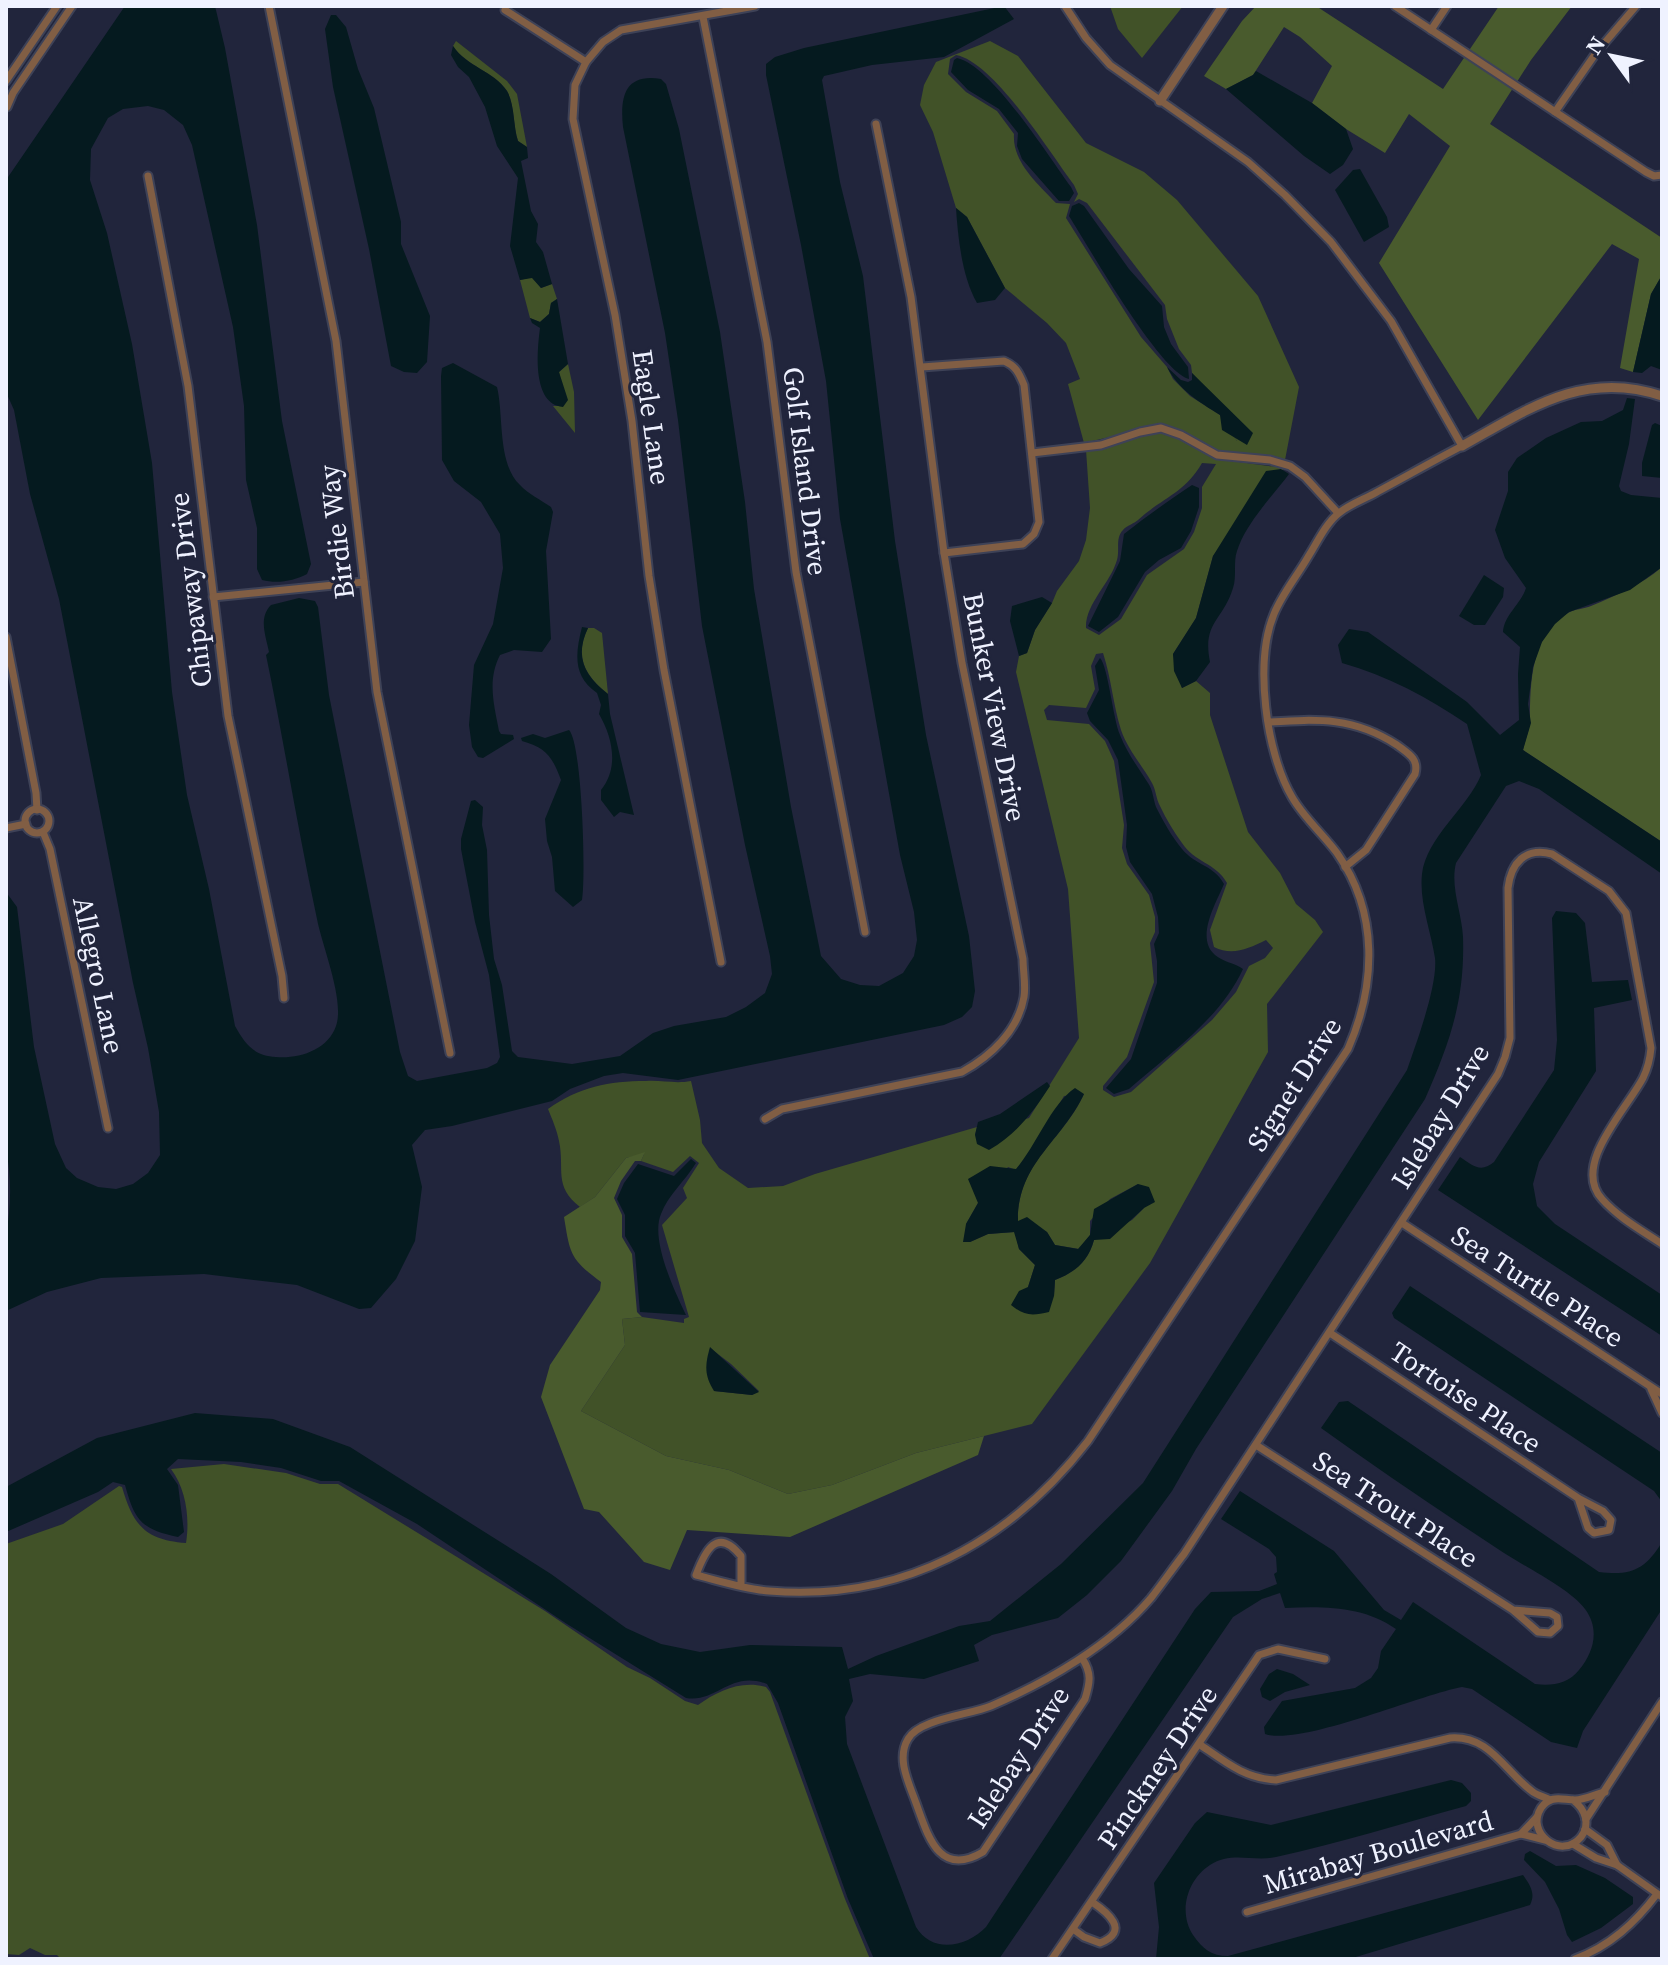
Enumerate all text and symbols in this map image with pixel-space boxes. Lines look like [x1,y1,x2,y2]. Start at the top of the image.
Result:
north arrow [1572,16,1652,96]
text: N [1578,30,1612,60]
street label: Eagle Lane [624,347,680,487]
street label: Golf Island Drive [774,365,838,577]
street label: Birdie Way [309,462,363,601]
street label: Chipaway Drive [159,490,221,690]
street label: Bunker View Drive [954,589,1036,825]
street label: Allegro Lane [64,893,134,1057]
street label: Signet Drive [1238,1010,1350,1158]
street label: Islebay Drive [1382,1037,1498,1195]
street label: Sea Turtle Place [1444,1216,1632,1356]
street label: Tortoise Place [1383,1332,1549,1462]
street label: Sea Trout Place [1306,1441,1486,1577]
street label: Islebay Drive [958,1678,1078,1836]
street label: Pinckney Drive [1088,1678,1226,1856]
street label: Mirabay Boulevard [1259,1801,1497,1903]

